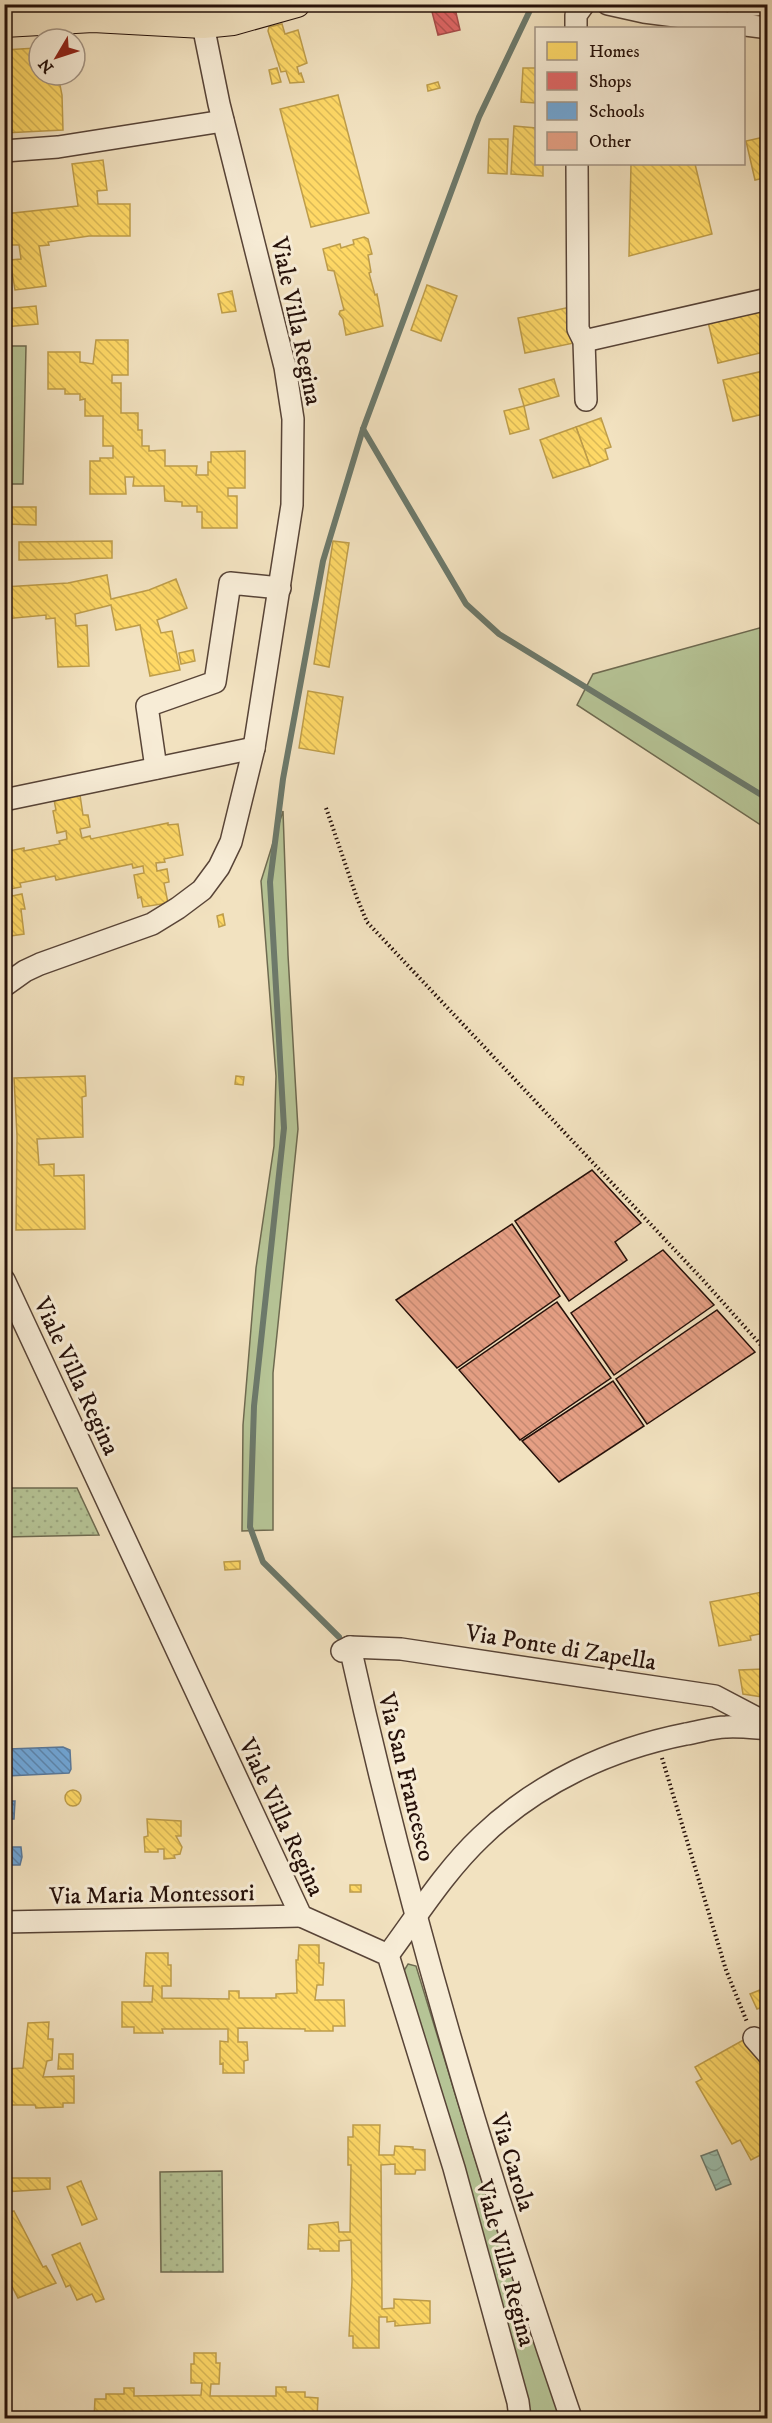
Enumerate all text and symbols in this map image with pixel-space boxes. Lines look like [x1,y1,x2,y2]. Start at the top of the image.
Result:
north arrow [27,27,87,87]
legend [535,27,745,165]
text: Homes [589,41,640,63]
text: N [34,54,58,77]
text: Shops [589,71,632,93]
text: Schools [589,101,644,123]
text: Other [589,131,631,153]
street label: Viale Villa Regina [263,234,329,409]
street label: Viale Villa Regina [26,1292,126,1461]
street label: Via Ponte di Zapella [462,1618,659,1678]
street label: Via San Francesco [370,1689,441,1865]
street label: Viale Villa Regina [231,1733,331,1902]
street label: Via Maria Montessori [48,1878,255,1912]
street label: Via Carola [483,2109,541,2216]
street label: Viale Villa Regina [468,2176,542,2350]

